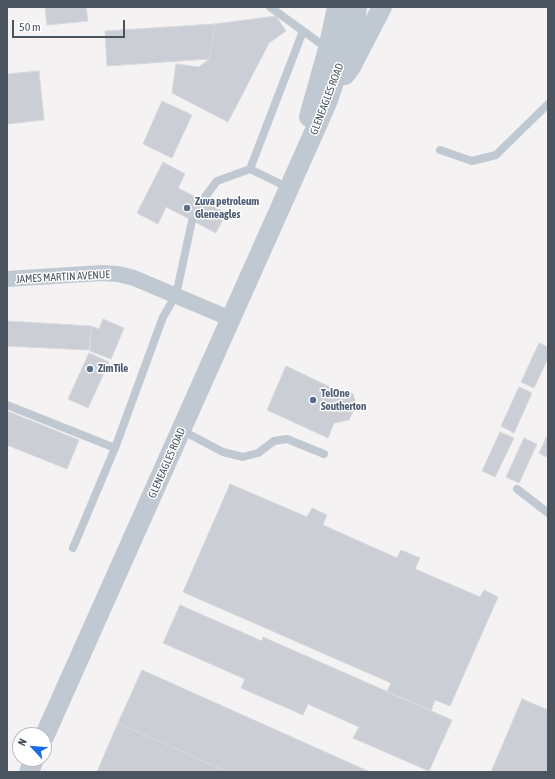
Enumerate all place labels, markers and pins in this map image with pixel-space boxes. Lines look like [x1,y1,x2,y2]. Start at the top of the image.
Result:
place label: Zuva petroleum Gleneagles [195,195,259,221]
marker: Zuva petroleum Gleneagles [182,203,192,213]
place label: ZimTile [98,362,128,376]
marker: ZimTile [85,364,95,374]
place label: TelOne Southerton [321,387,366,413]
marker: TelOne Southerton [308,395,318,405]

